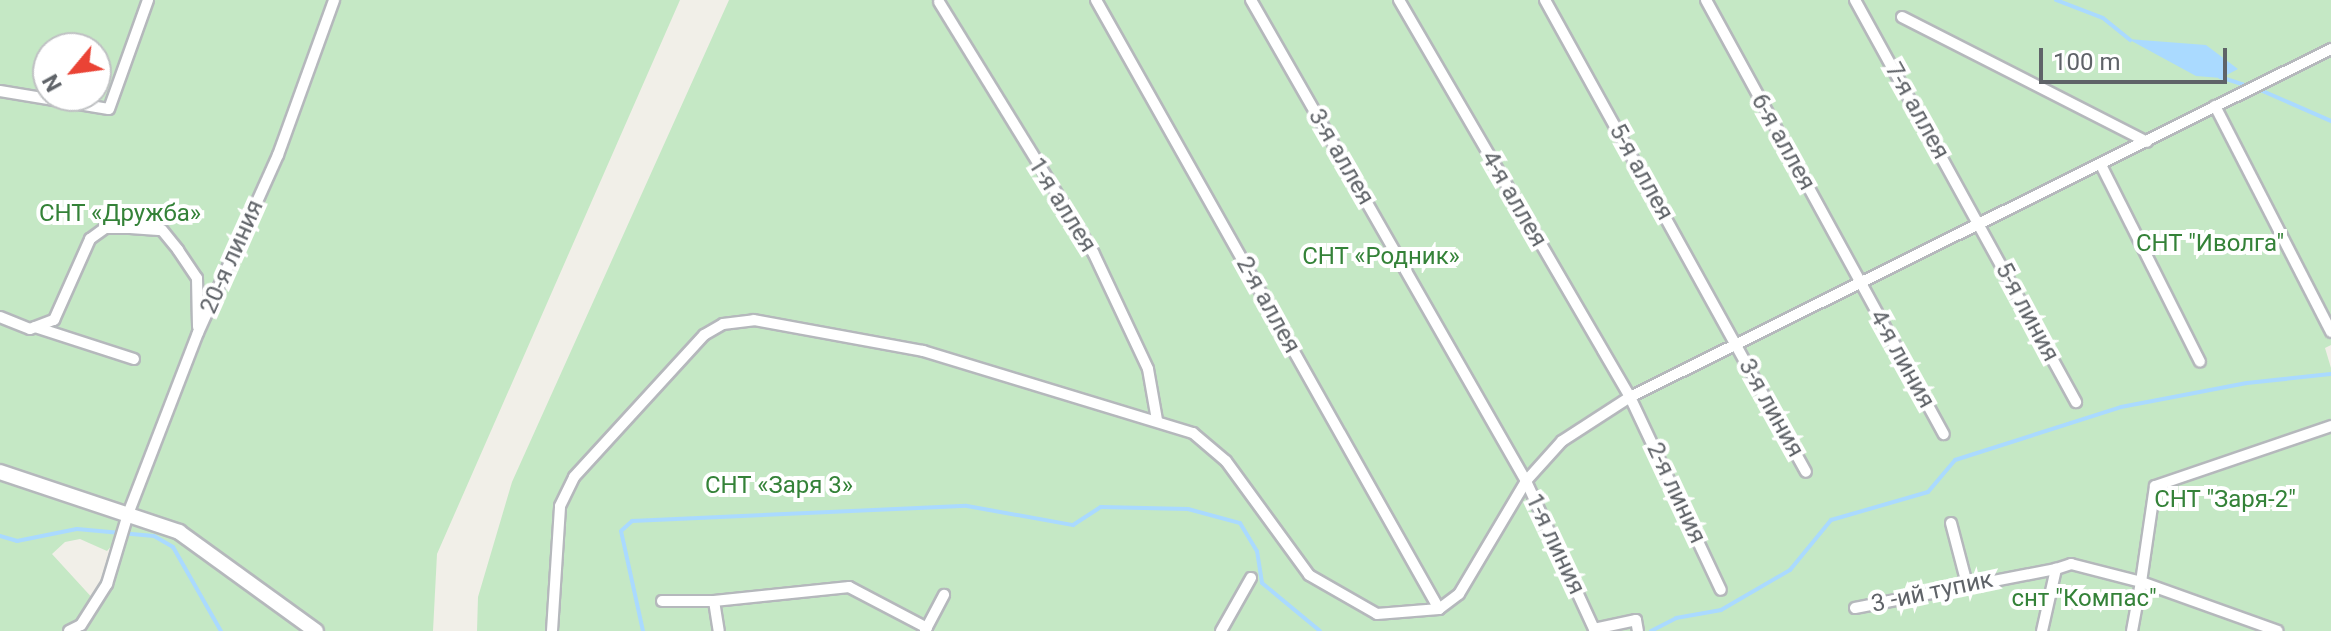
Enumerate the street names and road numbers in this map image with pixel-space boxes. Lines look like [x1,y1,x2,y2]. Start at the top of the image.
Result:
street label: 7-я аллея [1879,58,1955,164]
street label: 6-я аллея [1745,89,1821,195]
street label: 3-я аллея [1302,104,1380,210]
street label: 5-я аллея [1603,119,1679,225]
street label: 4-я аллея [1475,146,1553,252]
street label: 1-я аллея [1022,152,1102,258]
street label: 20-я линия [194,196,270,318]
street label: 2-я аллея [1230,252,1306,358]
street label: 5-я линия [1989,258,2065,366]
street label: 4-я линия [1863,305,1941,413]
street label: 3-я линия [1732,354,1810,462]
street label: 2-я линия [1640,438,1712,548]
street label: 1-я линия [1519,489,1591,599]
street label: 3 -ий тупик [1869,565,1995,619]

